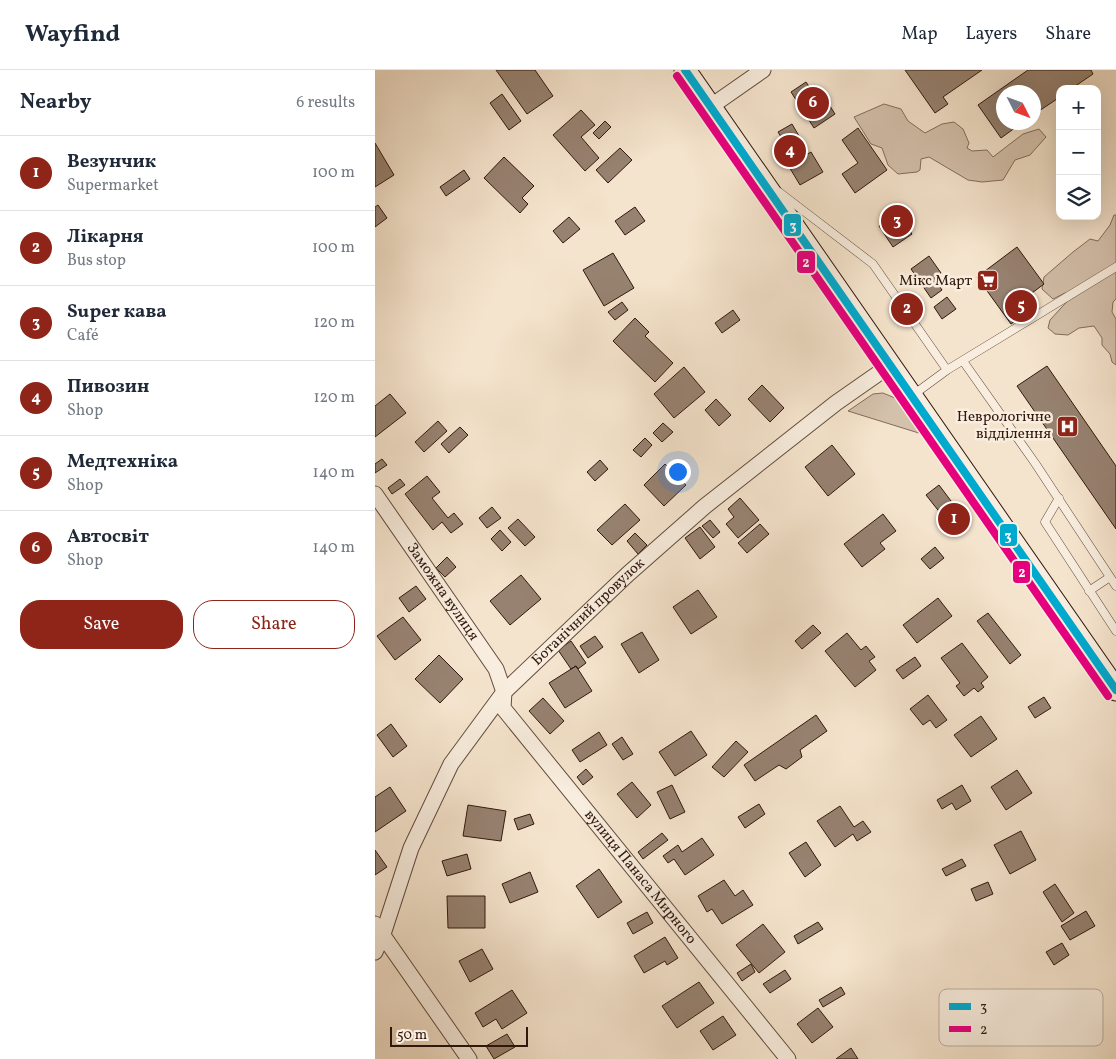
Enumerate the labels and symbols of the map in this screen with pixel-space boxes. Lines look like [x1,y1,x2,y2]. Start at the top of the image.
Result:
pin: 6 [797,84,829,122]
north arrow [996,85,1041,130]
pin: 4 [774,132,806,170]
pin: 3 [881,202,913,240]
line badge: 3 [783,213,802,237]
text: 3 [789,217,797,236]
line badge: 2 [796,250,816,274]
text: 2 [802,254,810,273]
supermarket icon: Мікс Март [976,269,1000,293]
place label: Мікс Март [899,271,972,292]
pin: 5 [1005,287,1037,325]
pin: 2 [891,290,923,328]
place label: Неврологічне відділення [957,407,1051,445]
hospital icon: Неврологічне відділення [1055,414,1079,438]
your location [665,459,691,485]
pin: 1 [938,500,970,538]
line badge: 3 [999,523,1018,547]
text: 3 [1004,527,1012,546]
street label: Заможна вулиця [401,539,484,645]
street label: Ботанічний провулок [527,553,650,671]
line badge: 2 [1012,560,1031,584]
text: 2 [1018,564,1026,583]
street label: вулиця Панаса Мирного [579,805,701,949]
legend [939,989,1103,1046]
text: 3 [980,998,987,1017]
text: 2 [980,1021,988,1040]
scale bar [390,1024,527,1047]

